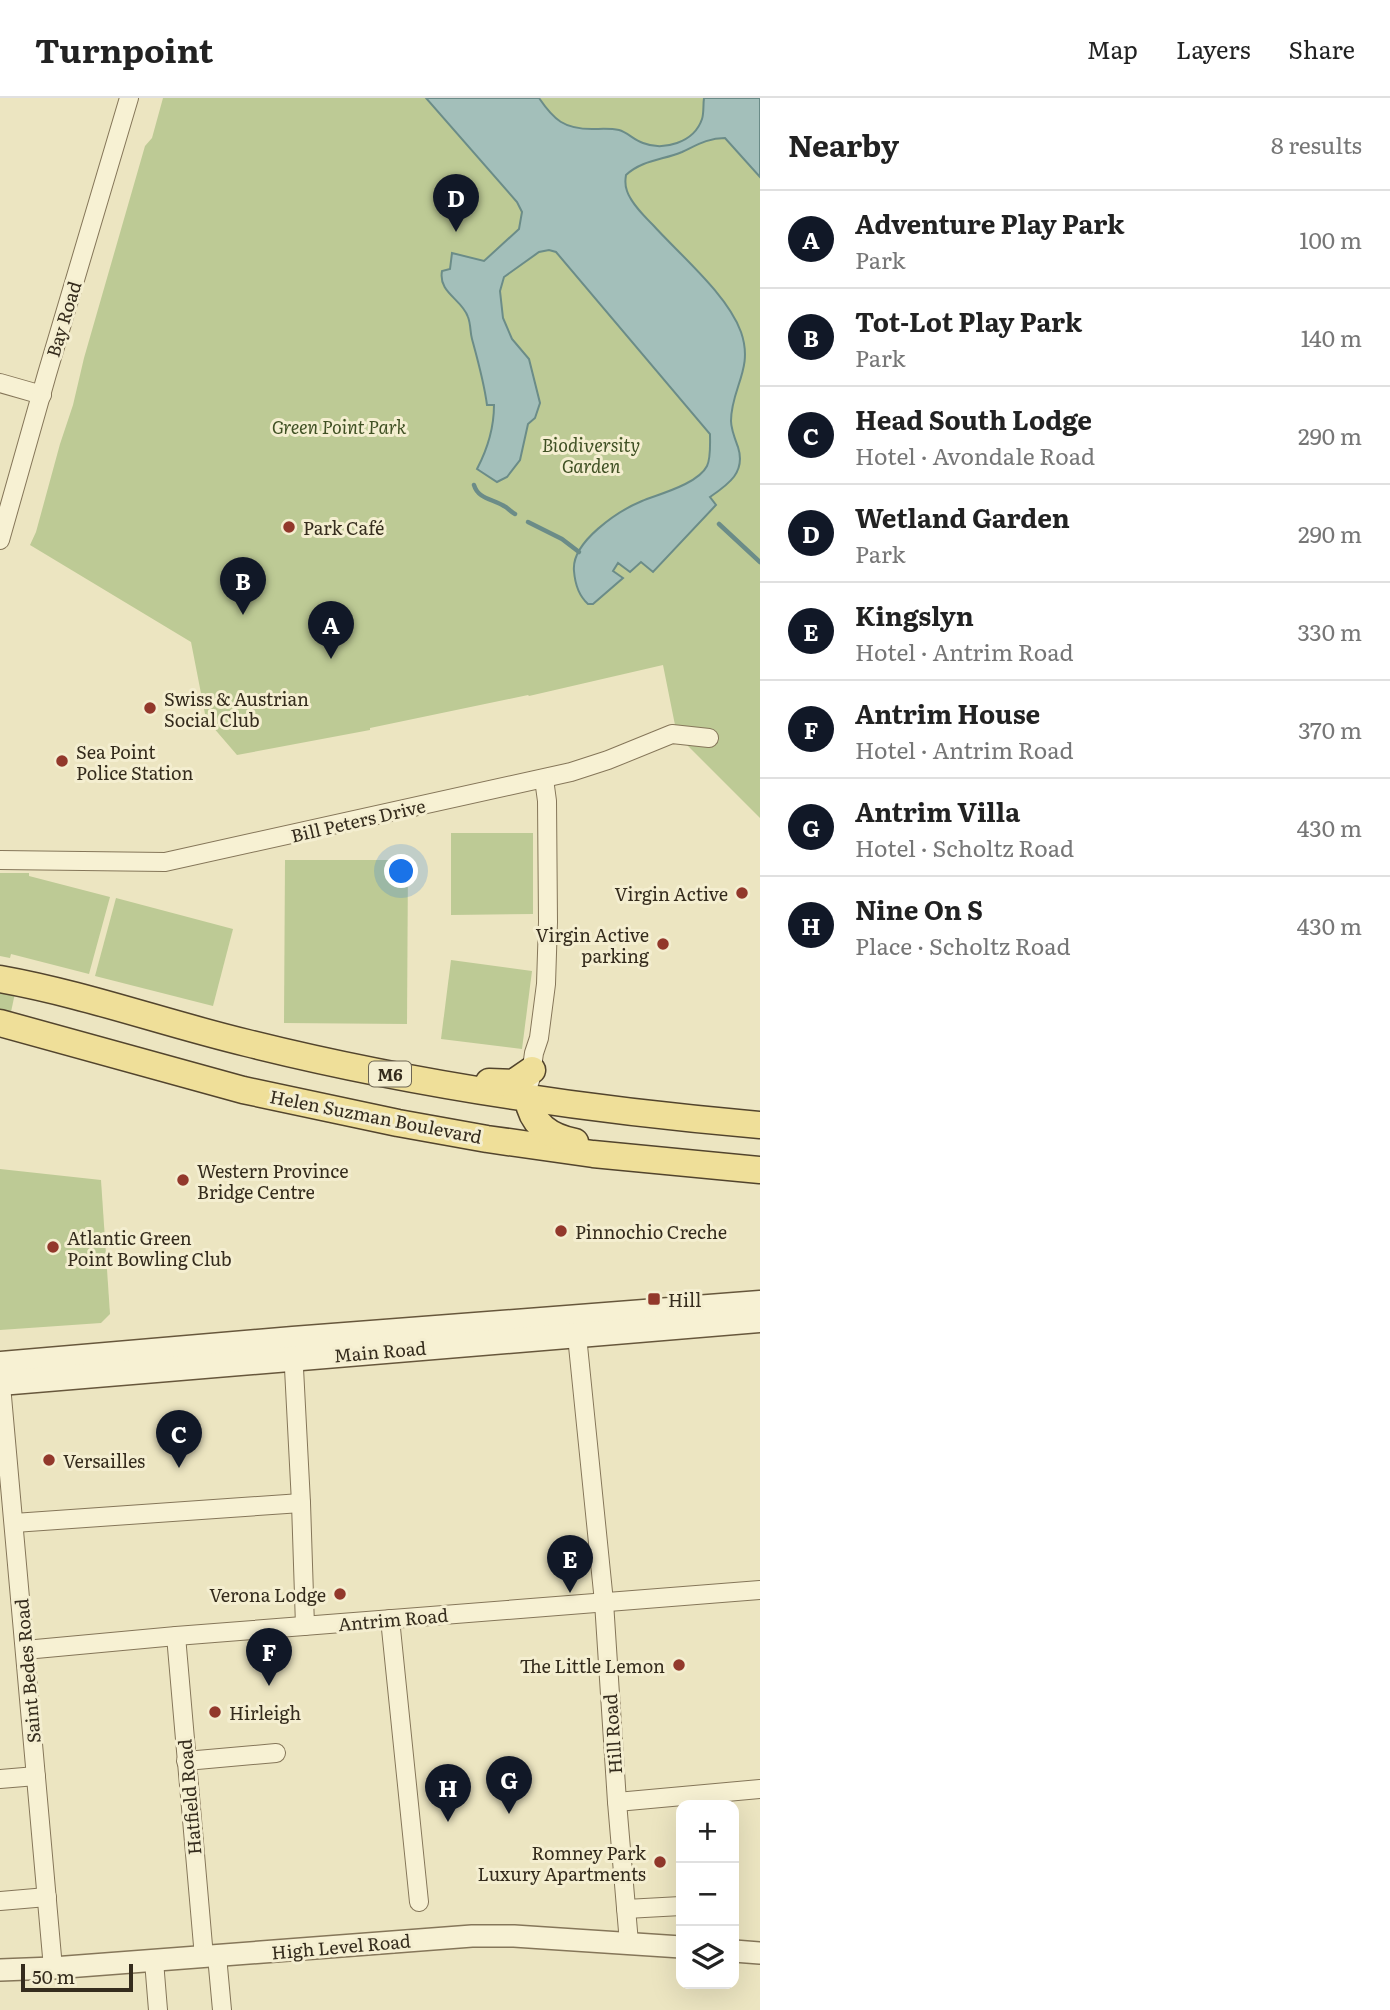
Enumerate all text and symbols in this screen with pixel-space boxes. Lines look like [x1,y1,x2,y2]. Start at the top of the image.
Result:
text: Turnpoint [35,24,213,73]
text: Map [1087,31,1138,66]
text: Layers [1176,31,1250,66]
text: Share [1288,31,1355,66]
text: Nearby [788,122,899,166]
text: 8 results [1271,127,1362,161]
pin: D [433,174,479,232]
text: Adventure Play Park [855,203,1125,242]
text: A [802,222,820,256]
text: 100 m [1299,222,1362,256]
text: Park [855,242,905,276]
street label: Bay Road [39,278,87,360]
text: Tot-Lot Play Park [855,301,1082,340]
text: B [803,320,819,354]
text: 140 m [1301,320,1362,354]
text: Park [855,340,905,374]
text: Head South Lodge [855,399,1092,438]
park label: Green Point Park [272,413,406,440]
text: C [803,418,819,452]
text: 290 m [1298,418,1362,452]
park label: Biodiversity Garden [542,431,640,479]
text: Hotel · Avondale Road [855,438,1095,472]
text: Wetland Garden [855,497,1070,536]
place label: Park Café [303,514,384,541]
text: D [802,516,820,550]
text: 290 m [1298,516,1362,550]
marker: Park Café [281,519,297,535]
text: Park [855,536,905,570]
pin: B [220,557,266,615]
text: Kingslyn [855,595,974,634]
pin: A [308,601,354,659]
text: E [803,614,819,648]
text: 330 m [1298,614,1362,648]
text: Hotel · Antrim Road [855,634,1074,668]
place label: Swiss & Austrian Social Club [164,685,309,733]
text: Antrim House [855,693,1040,732]
marker: Swiss & Austrian Social Club [142,700,158,716]
text: F [804,712,818,746]
text: 370 m [1298,712,1362,746]
text: Hotel · Antrim Road [855,732,1074,766]
place label: Sea Point Police Station [76,738,193,786]
marker: Sea Point Police Station [54,753,70,769]
street label: Bill Peters Drive [288,791,428,849]
text: Antrim Villa [855,791,1020,830]
text: G [802,810,820,844]
text: 430 m [1297,810,1362,844]
text: Hotel · Scholtz Road [855,830,1074,864]
your location [384,854,418,888]
place label: Virgin Active [615,880,728,907]
marker: Virgin Active [734,885,750,901]
text: Nine On S [855,889,983,928]
text: H [801,908,821,942]
text: 430 m [1297,908,1362,942]
place label: Virgin Active parking [536,921,650,969]
text: Place · Scholtz Road [855,928,1071,962]
marker: Virgin Active parking [655,936,671,952]
road number: M6 [369,1062,411,1086]
street label: Helen Suzman Boulevard [268,1082,484,1150]
place label: Western Province Bridge Centre [197,1157,349,1205]
marker: Western Province Bridge Centre [175,1172,191,1188]
place label: Pinnochio Creche [575,1218,727,1245]
marker: Pinnochio Creche [553,1223,569,1239]
place label: Atlantic Green Point Bowling Club [67,1224,232,1272]
marker: Atlantic Green Point Bowling Club [45,1239,61,1255]
place label: Hill [668,1286,701,1313]
marker: Hill [646,1291,662,1307]
street label: Main Road [333,1334,427,1368]
pin: C [156,1410,202,1468]
place label: Versailles [63,1447,145,1474]
marker: Versailles [41,1452,57,1468]
pin: E [547,1535,593,1593]
place label: Verona Lodge [209,1581,326,1608]
marker: Verona Lodge [332,1586,348,1602]
street label: Saint Bedes Road [7,1598,47,1744]
street label: Antrim Road [337,1601,449,1637]
pin: F [246,1628,292,1686]
place label: The Little Lemon [519,1652,665,1679]
marker: The Little Lemon [671,1657,687,1673]
street label: Hill Road [596,1693,628,1775]
place label: Hirleigh [229,1699,301,1726]
marker: Hirleigh [207,1704,223,1720]
street label: Hatfield Road [170,1738,208,1856]
pin: G [486,1756,532,1814]
pin: H [425,1764,471,1822]
map controls [676,1800,739,1989]
button: + [676,1800,739,1863]
place label: Romney Park Luxury Apartments [478,1839,647,1887]
marker: Romney Park Luxury Apartments [652,1854,668,1870]
button: − [676,1863,739,1926]
street label: High Level Road [270,1926,412,1966]
button: layers [676,1926,739,1989]
scale bar [21,1961,133,1993]
text: 50 m [32,1962,75,1990]

